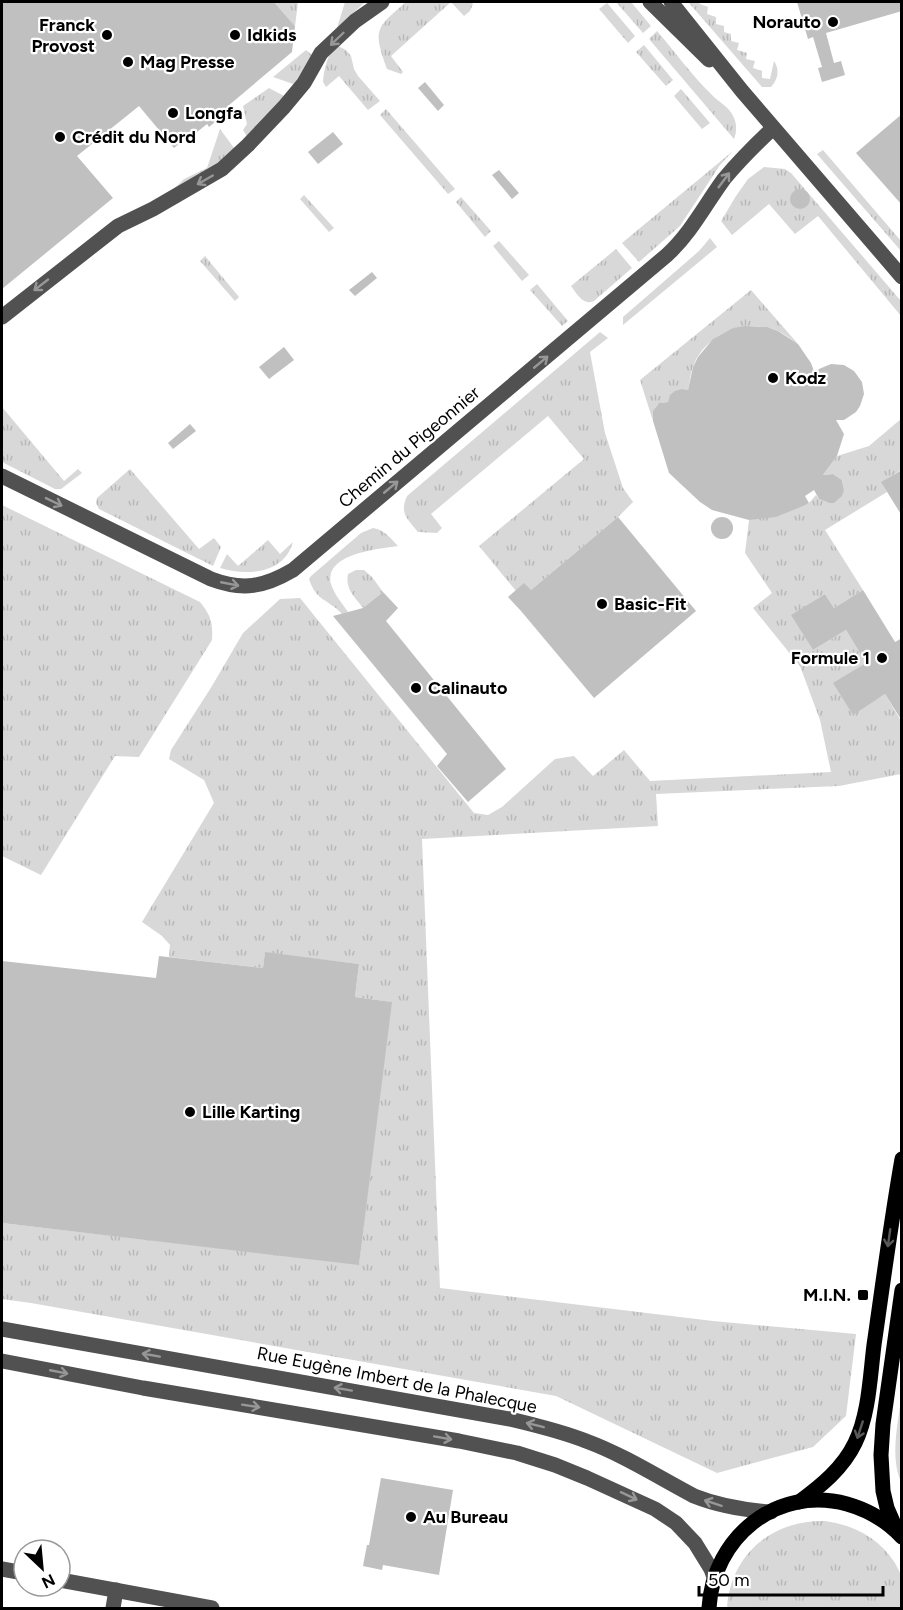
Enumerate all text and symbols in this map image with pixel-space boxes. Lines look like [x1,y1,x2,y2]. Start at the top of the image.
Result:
place label: Norauto [752,11,821,33]
place label: Franck Provost [31,14,95,57]
marker: Norauto [826,15,840,29]
place label: Idkids [247,24,297,46]
marker: Franck Provost [100,28,114,42]
marker: Idkids [228,28,242,42]
one-way arrow [329,31,344,46]
place label: Mag Presse [140,51,234,73]
marker: Mag Presse [121,55,135,69]
place label: Longfa [185,102,243,124]
marker: Longfa [166,106,180,120]
place label: Crédit du Nord [72,126,196,148]
marker: Crédit du Nord [53,130,67,144]
one-way arrow [718,172,731,188]
one-way arrow [197,174,214,186]
one-way arrow [34,279,50,291]
one-way arrow [533,355,549,368]
place label: Kodz [785,367,827,389]
marker: Kodz [766,371,780,385]
street label: Chemin du Pigeonnier [334,382,484,512]
one-way arrow [383,480,398,494]
one-way arrow [45,496,63,508]
one-way arrow [220,579,240,590]
place label: Basic-Fit [614,593,687,615]
marker: Basic-Fit [595,597,609,611]
place label: Formule 1 [791,647,870,669]
marker: Formule 1 [875,651,889,665]
place label: Calinauto [428,677,507,699]
marker: Calinauto [409,681,423,695]
place label: Lille Karting [202,1101,300,1123]
marker: Lille Karting [183,1105,197,1119]
one-way arrow [884,1227,895,1247]
place label: M.I.N. [803,1284,851,1306]
marker: M.I.N. [856,1288,870,1302]
street label: Rue Eugène Imbert de la Phalecque [255,1342,539,1418]
one-way arrow [142,1349,162,1360]
one-way arrow [49,1367,68,1378]
one-way arrow [334,1384,354,1395]
one-way arrow [241,1401,260,1412]
one-way arrow [526,1419,545,1431]
one-way arrow [853,1420,864,1439]
one-way arrow [433,1433,453,1444]
one-way arrow [619,1491,637,1503]
one-way arrow [704,1497,723,1508]
place label: Au Bureau [423,1506,508,1528]
marker: Au Bureau [404,1510,418,1524]
north arrow [12,1538,72,1598]
scale bar [699,1559,884,1597]
text: 50 m [708,1569,750,1591]
text: N [39,1570,58,1592]

